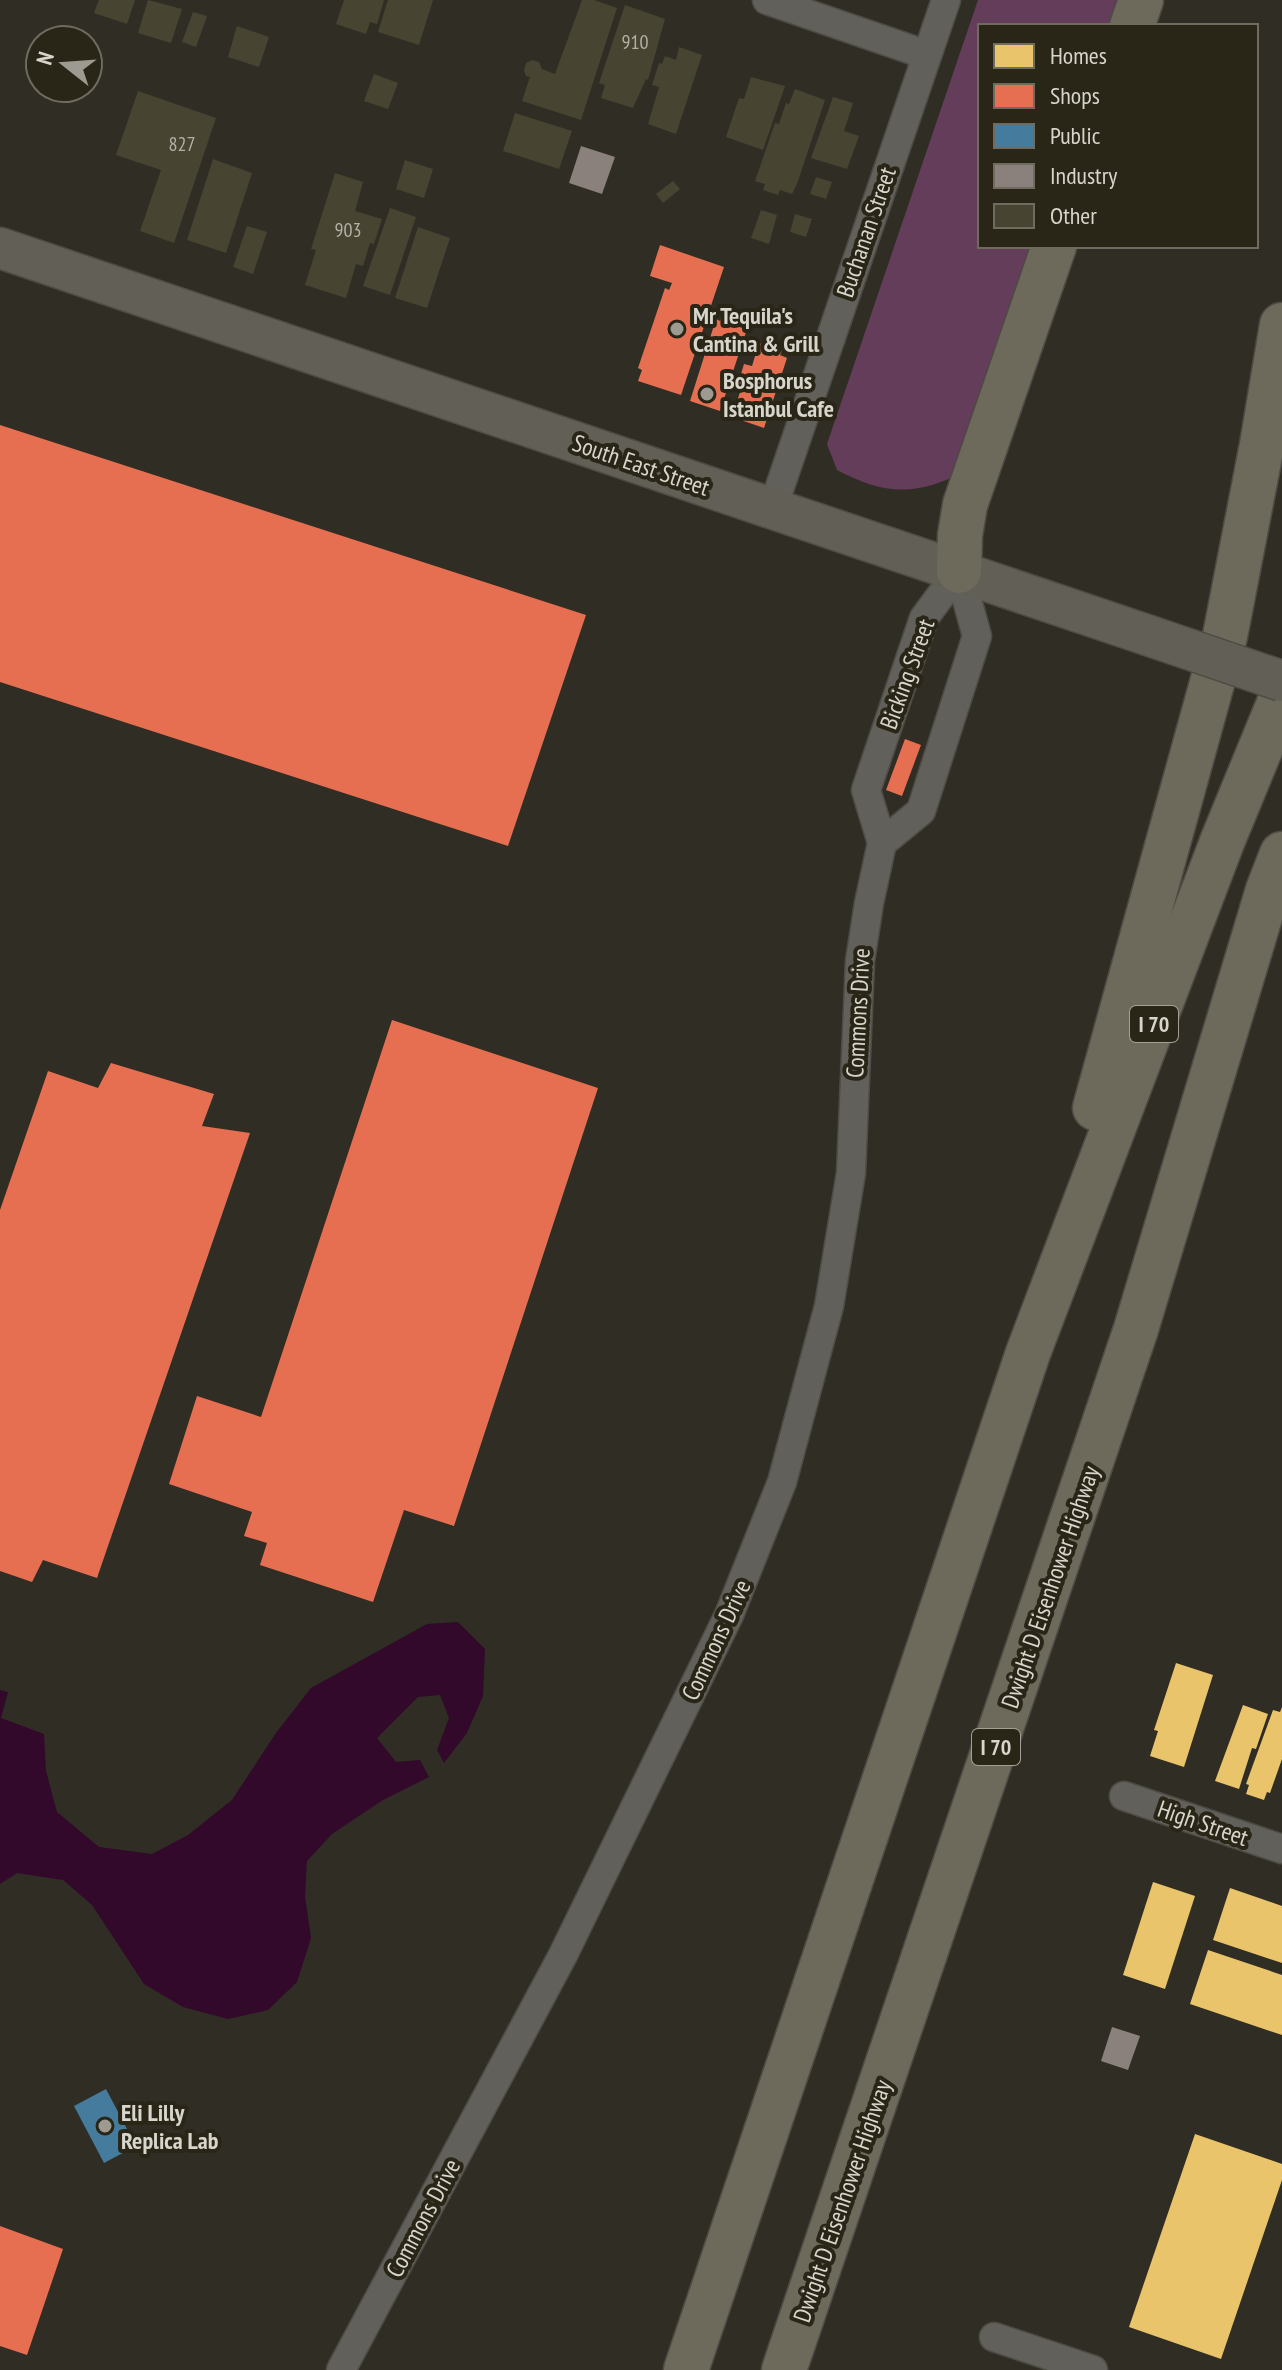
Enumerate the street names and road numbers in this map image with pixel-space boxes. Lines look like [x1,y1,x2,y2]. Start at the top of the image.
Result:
street label: Buchanan Street [829,162,903,301]
street label: South East Street [568,427,714,503]
street label: Bicking Street [873,614,941,733]
street label: Commons Drive [839,947,877,1079]
road number: I 70 [1130,1006,1178,1042]
street label: Dwight D Eisenhower Highway [994,1462,1106,1712]
street label: Commons Drive [675,1575,757,1705]
road number: I 70 [972,1729,1020,1765]
street label: High Street [1154,1793,1253,1853]
street label: Dwight D Eisenhower Highway [786,2076,898,2326]
street label: Commons Drive [379,2153,467,2283]

